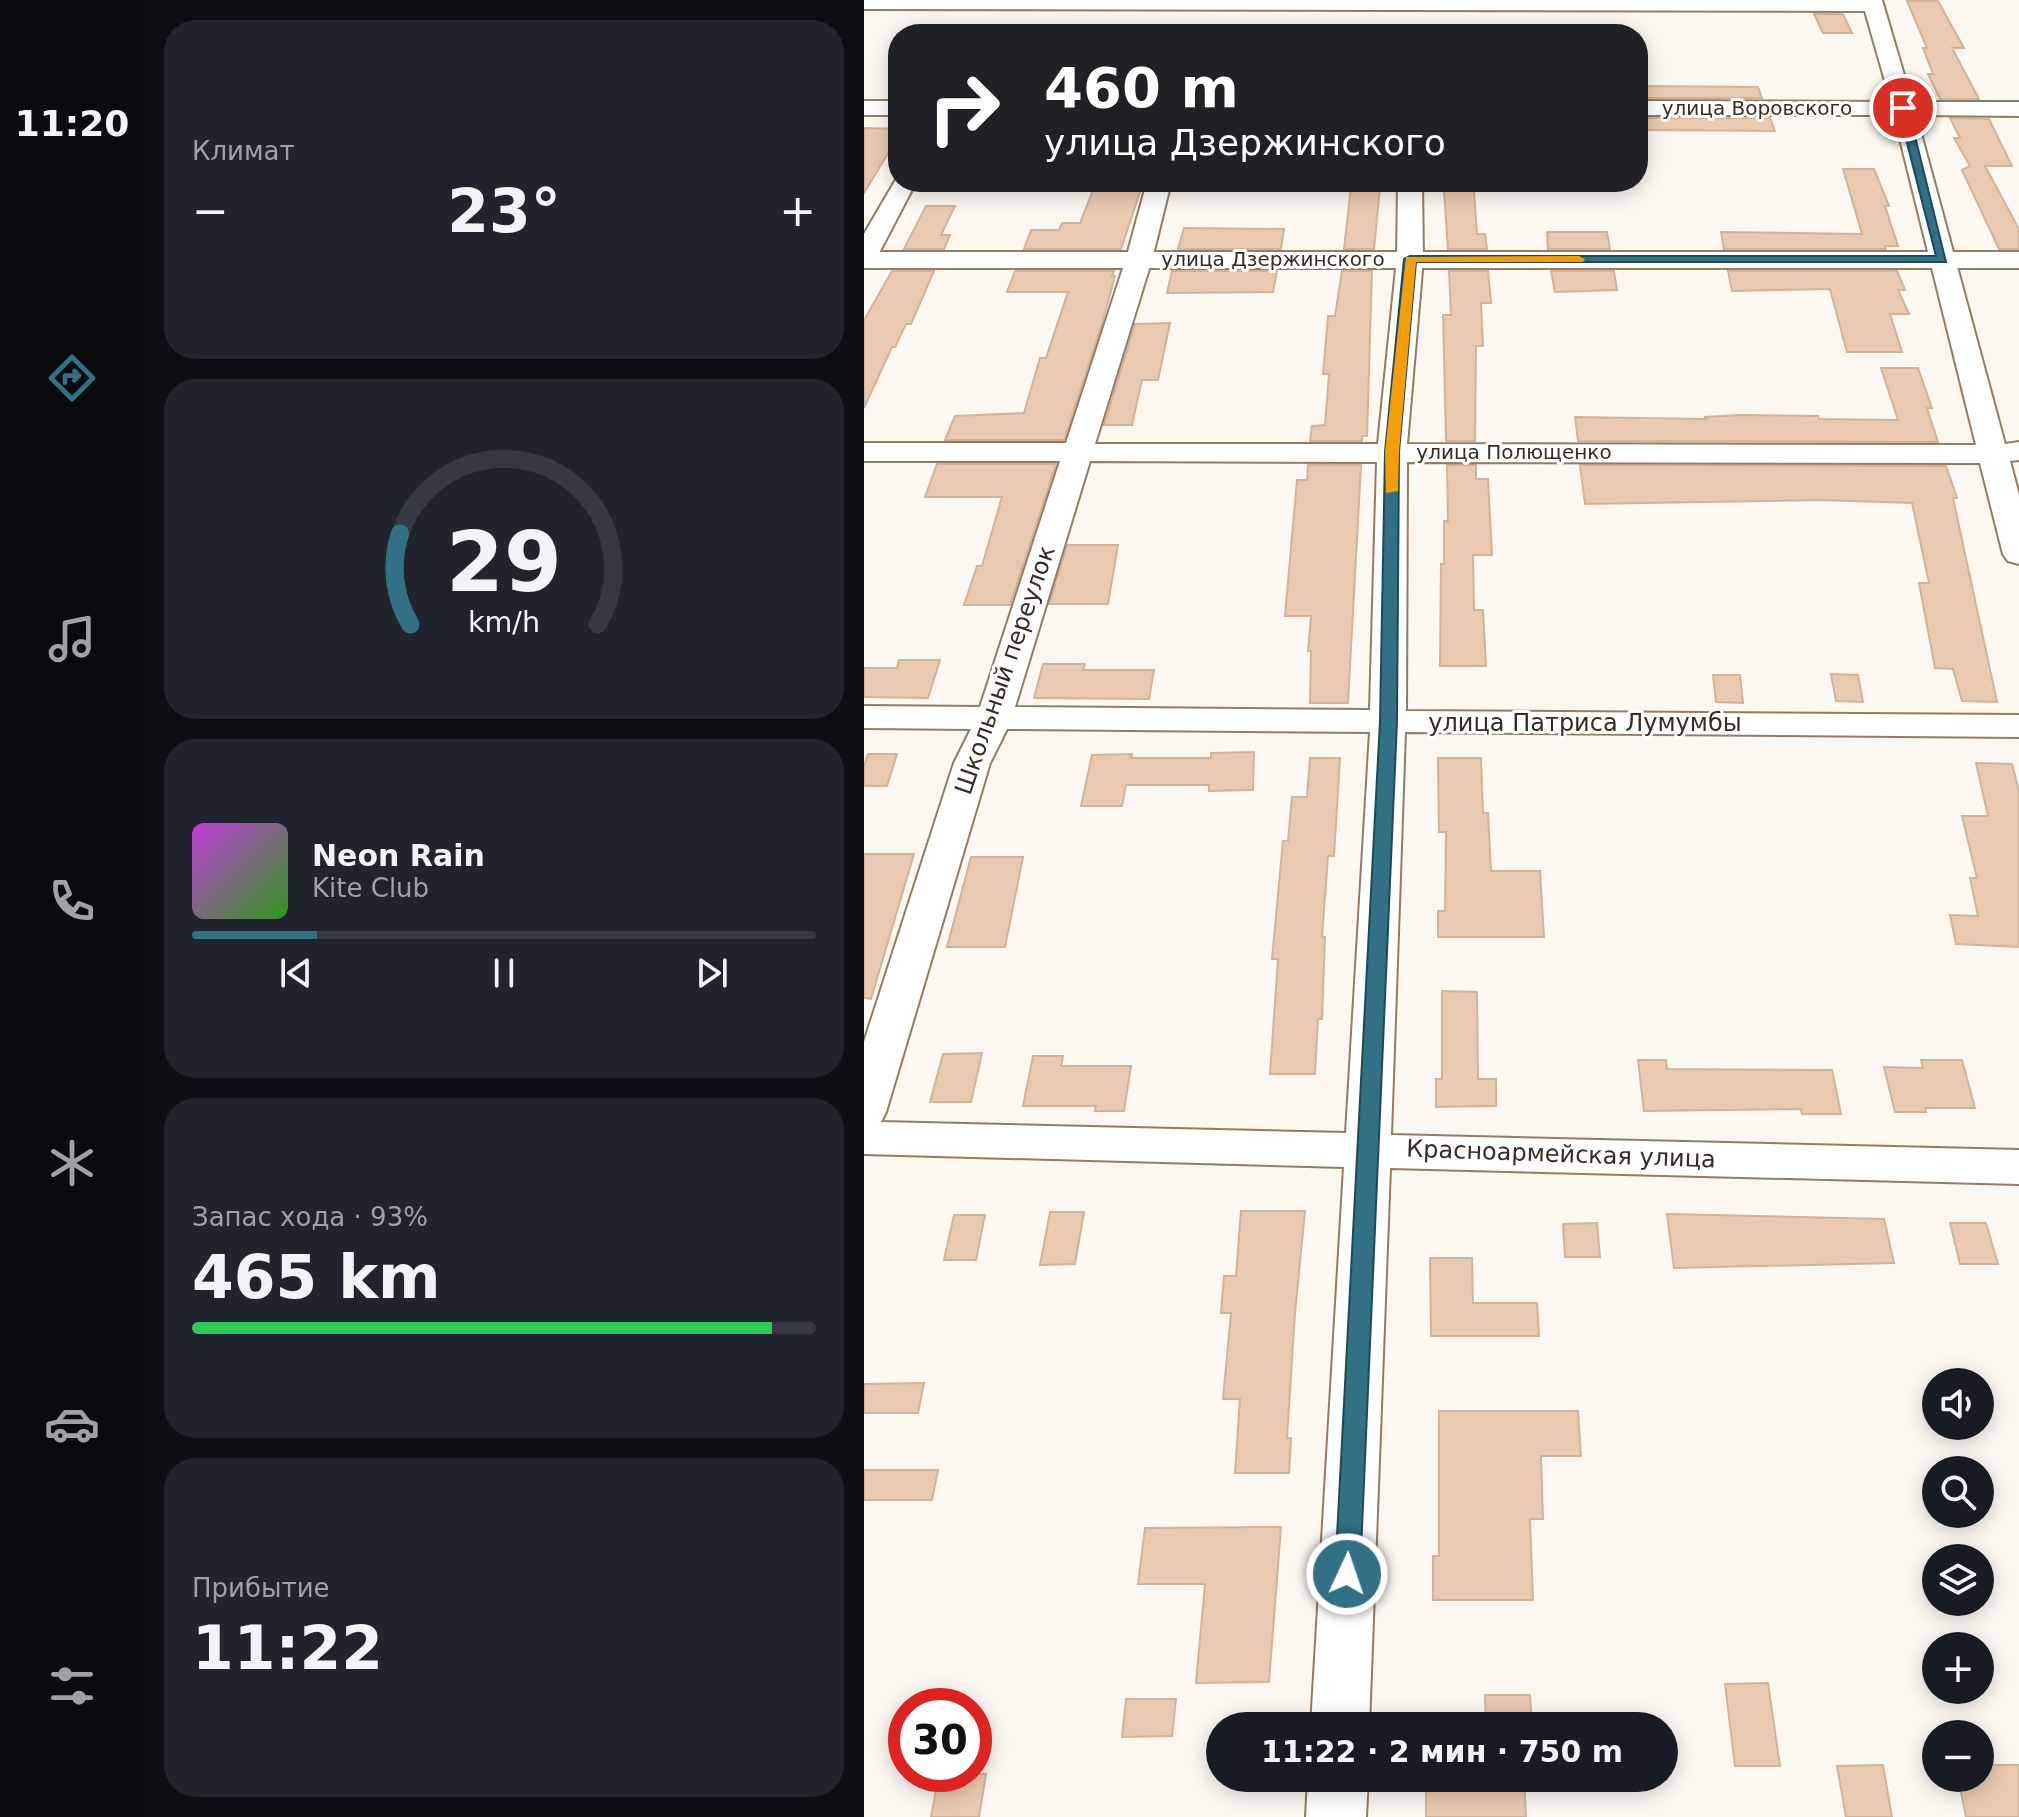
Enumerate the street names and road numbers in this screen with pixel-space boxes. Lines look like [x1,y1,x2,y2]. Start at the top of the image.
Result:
street label: улица Воровского [1662,96,1852,120]
street label: улица Дзержинского [1161,247,1385,271]
street label: улица Полющенко [1416,440,1612,464]
street label: Школьный переулок [949,542,1061,798]
street label: улица Патриса Лумумбы [1428,709,1742,737]
street label: Красноармейская улица [1406,1135,1716,1173]

